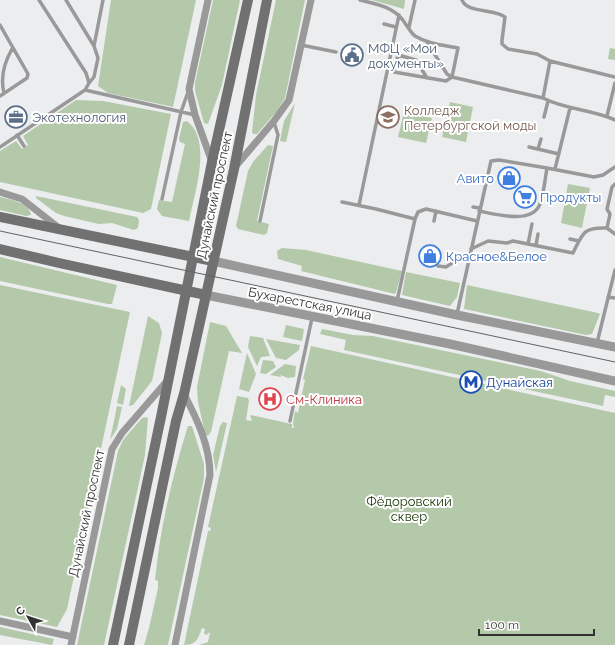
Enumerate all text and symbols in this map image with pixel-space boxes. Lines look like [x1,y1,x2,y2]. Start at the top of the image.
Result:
place label: МФЦ «Мои документы» [368,41,444,71]
public building icon: МФЦ «Мои документы» [339,42,365,68]
place label: Колледж Петербургской моды [404,103,536,133]
office icon: Экотехнология [3,104,29,130]
school or university icon: Колледж Петербургской моды [375,104,401,130]
place label: Экотехнология [32,110,126,125]
street label: Дунайский проспект [194,130,235,260]
shop icon: Авито [496,165,522,191]
place label: Авито [457,171,494,186]
supermarket icon: Продукты [512,184,538,210]
place label: Продукты [540,190,601,205]
shop icon: Красное&Белое [417,243,443,269]
place label: Красное&Белое [446,249,547,264]
street label: Бухарестская улица [247,284,373,323]
metro station icon: Дунайская [458,369,484,395]
place label: Дунайская [486,375,553,390]
hospital icon: См-Клиника [257,386,283,412]
place label: См-Клиника [286,392,362,407]
street label: Дунайский проспект [66,448,107,578]
park label: Фёдоровский сквер [366,494,452,524]
north arrow [8,597,48,637]
text: С [13,604,28,618]
scale bar [479,611,594,637]
text: 100 m [485,618,519,632]

